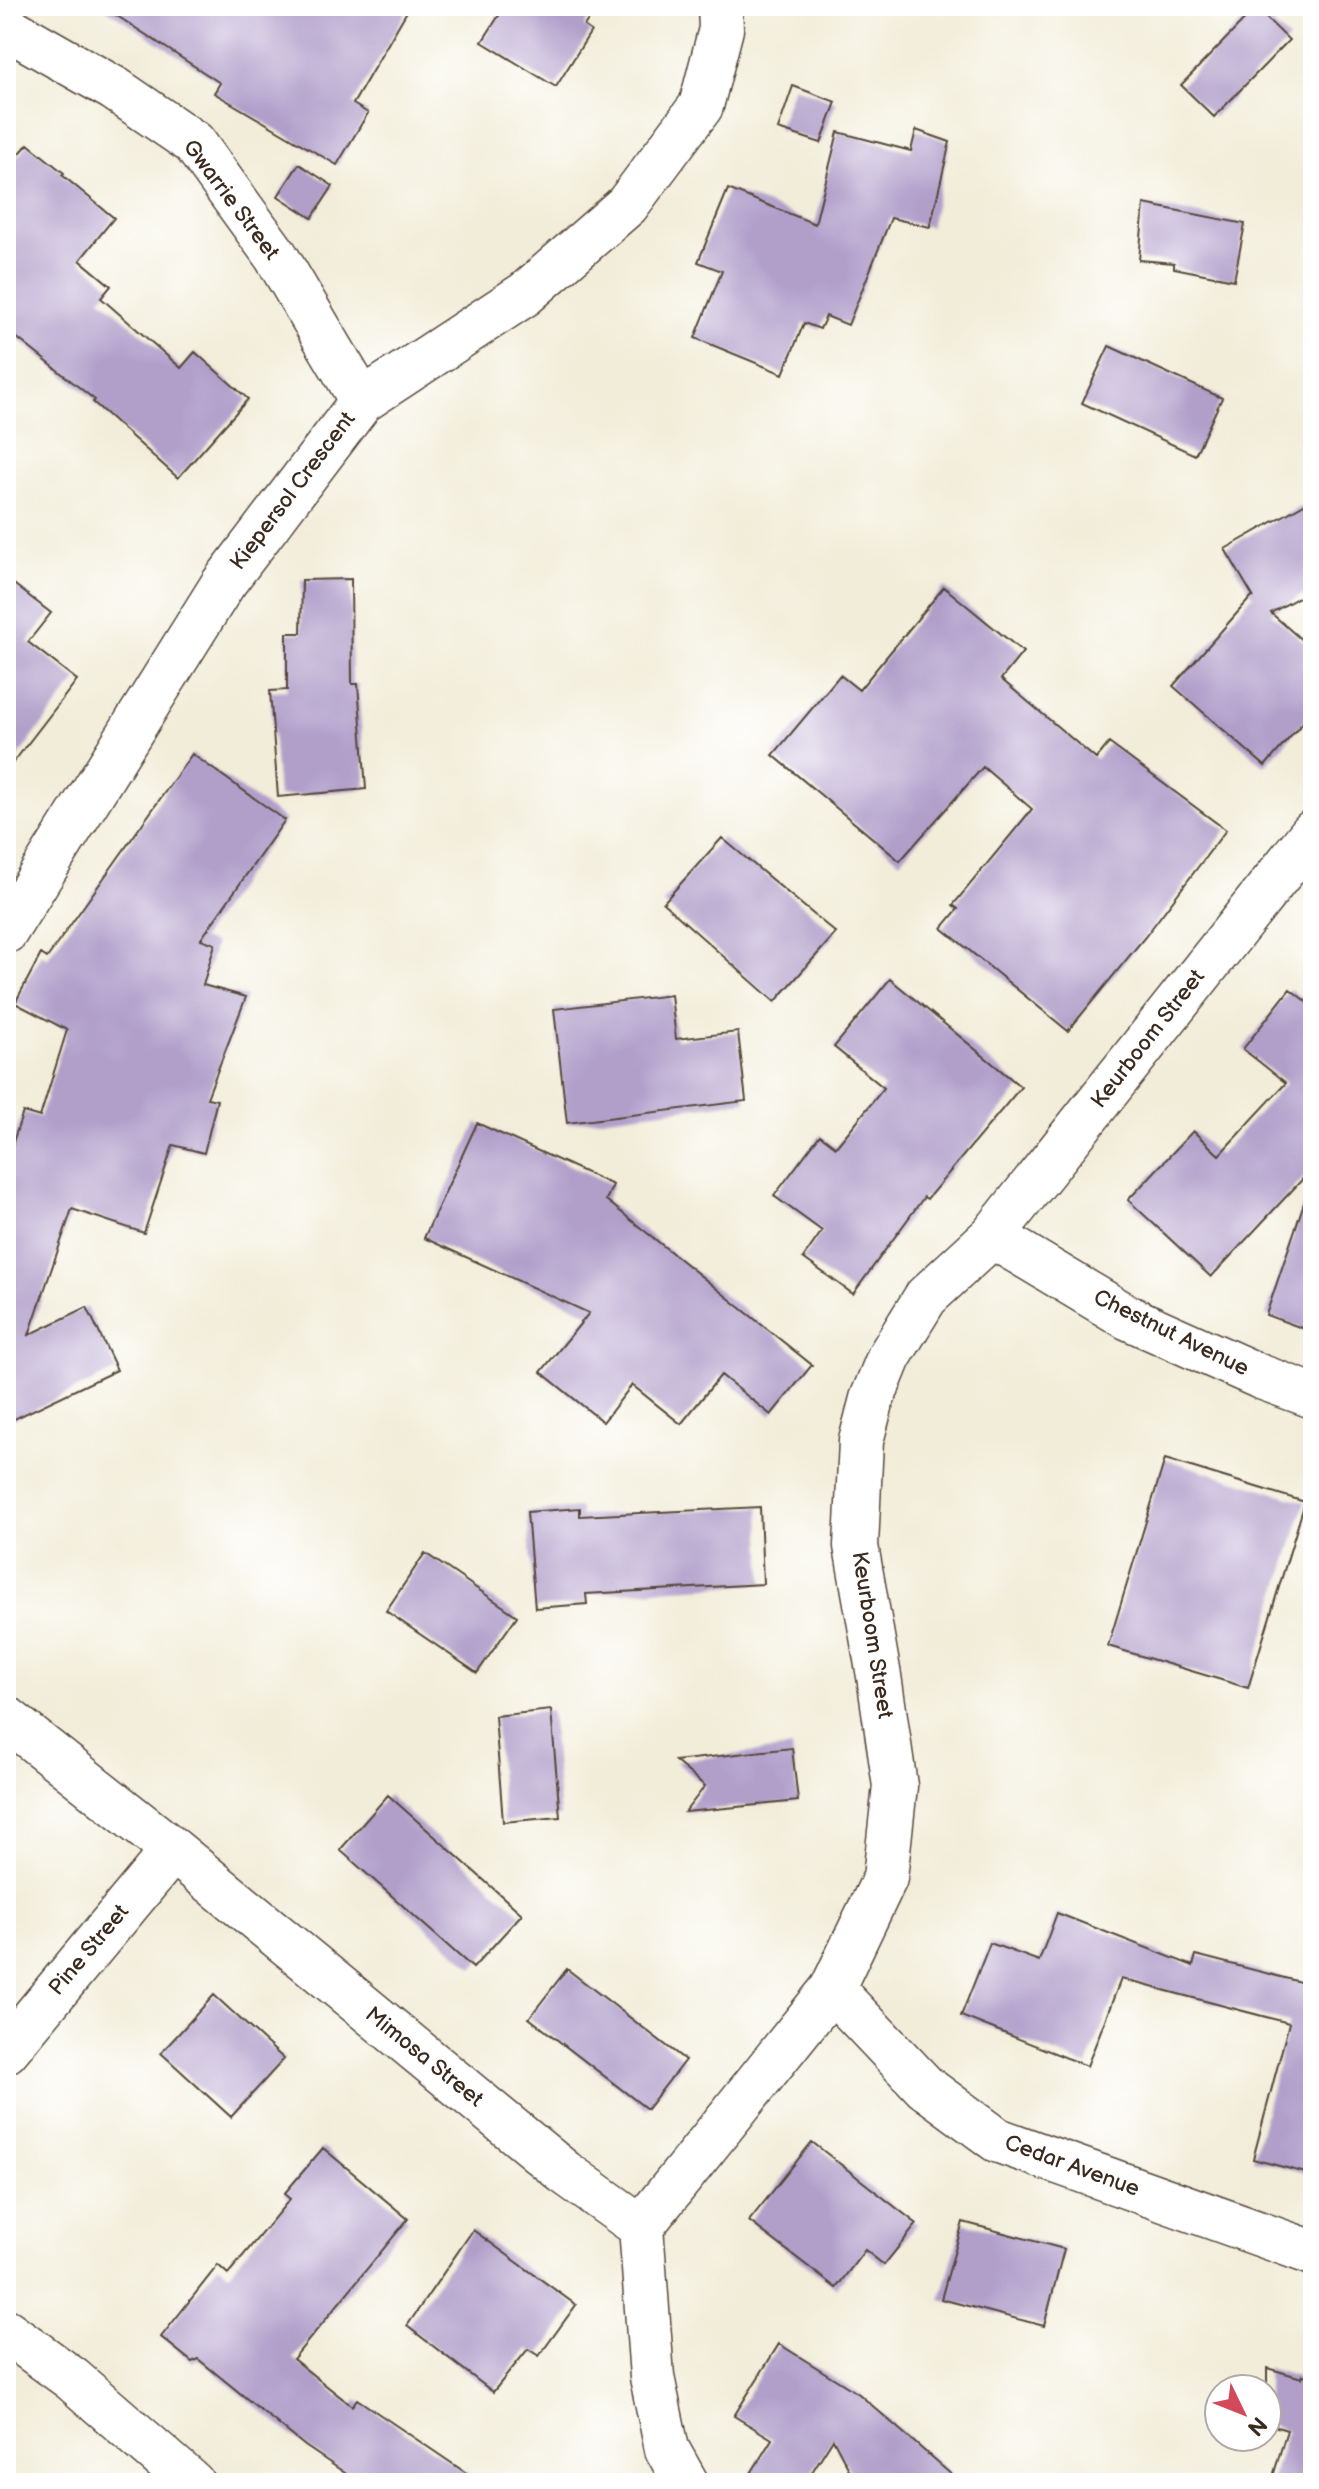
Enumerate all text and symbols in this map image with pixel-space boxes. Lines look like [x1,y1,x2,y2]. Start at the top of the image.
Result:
street label: Gwarrie Street [177,135,285,266]
street label: Kiepersol Crescent [225,406,362,576]
street label: Keurboom Street [1085,964,1211,1114]
street label: Chestnut Avenue [1089,1284,1253,1382]
street label: Keurboom Street [845,1550,899,1721]
street label: Pine Street [43,1899,135,2001]
street label: Mimosa Street [360,2001,489,2113]
street label: Cedar Avenue [1001,2129,1143,2203]
north arrow [1203,2373,1283,2453]
text: N [1241,2410,1272,2441]

